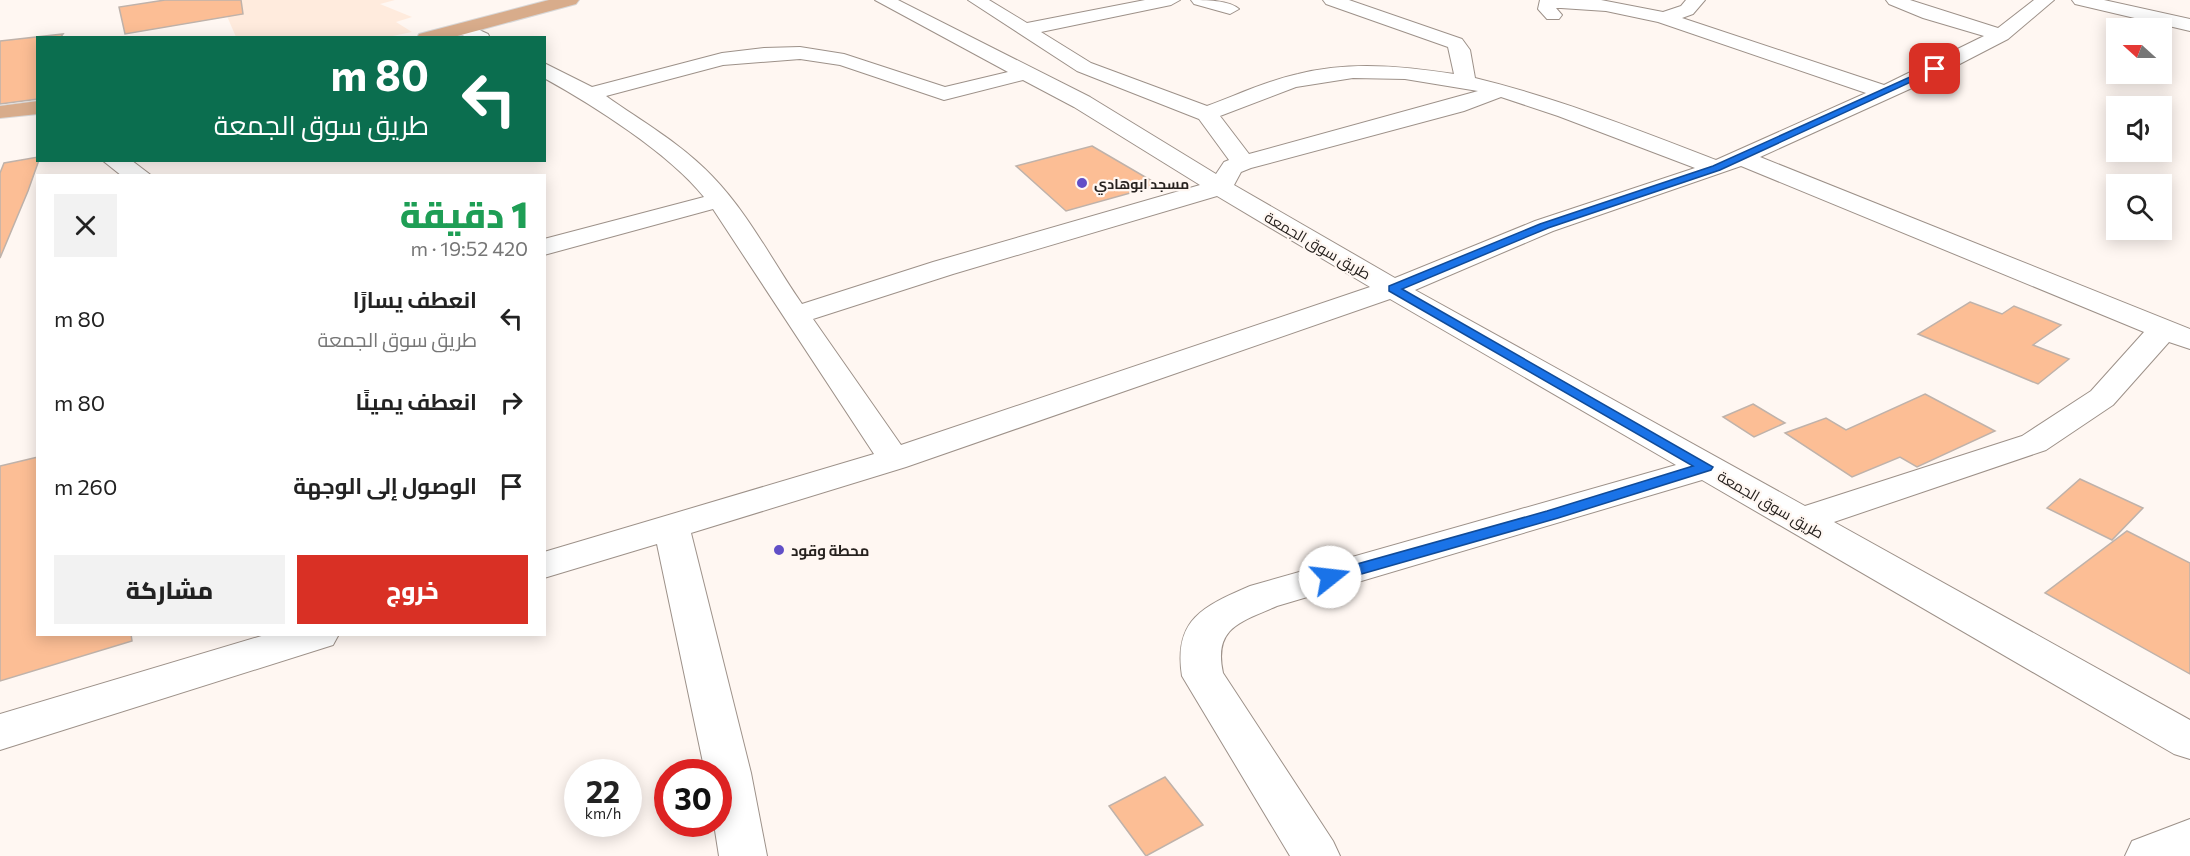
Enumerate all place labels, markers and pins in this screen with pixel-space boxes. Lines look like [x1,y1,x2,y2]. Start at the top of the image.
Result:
pin [1909,43,1960,94]
place label: مسجد ابوهادي [1094,175,1189,195]
marker: مسجد ابوهادي [1075,176,1089,190]
place label: محطة وقود [791,541,869,560]
marker: محطة وقود [772,543,786,557]

